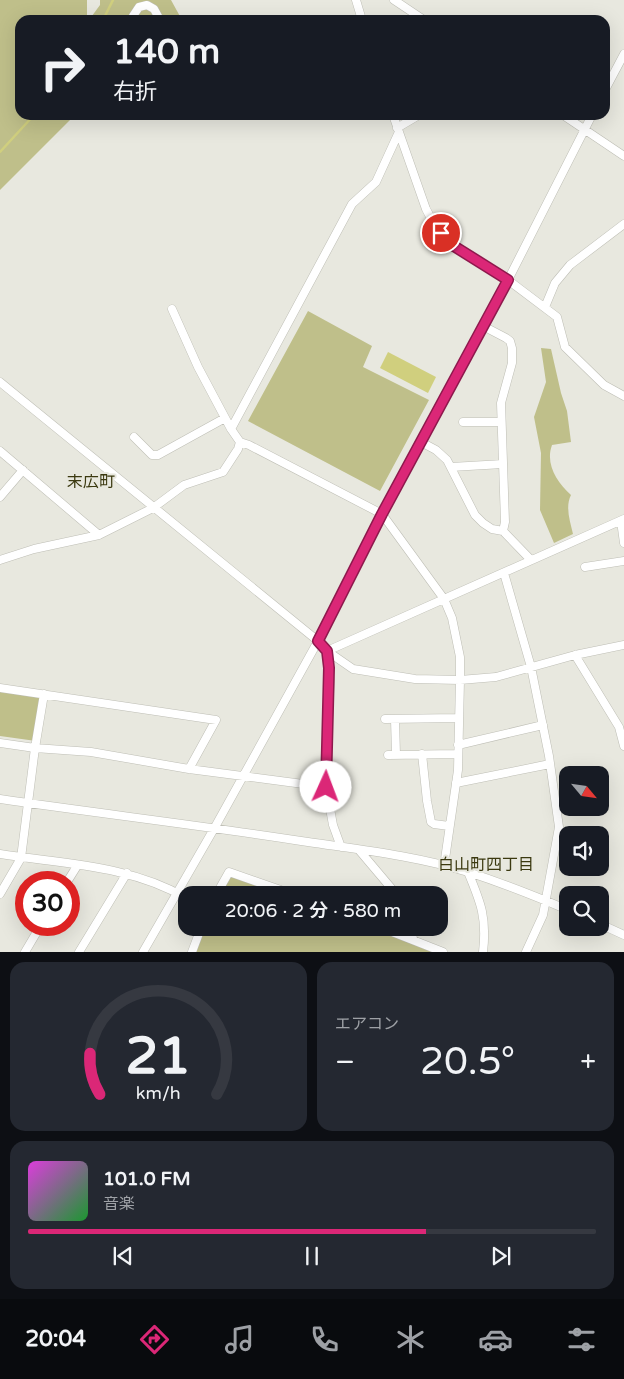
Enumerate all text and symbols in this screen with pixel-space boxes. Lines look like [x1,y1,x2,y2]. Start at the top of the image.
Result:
text: 140 m [113,31,220,73]
icon: right [30,35,95,100]
text: 右折 [113,79,157,105]
pin [420,212,462,254]
icon: arrive [427,219,455,247]
district label: 末広町 [67,472,115,492]
position arrow [299,760,351,812]
north arrow [559,766,609,816]
map controls [559,766,609,936]
button: sound [559,826,609,876]
district label: 白山町四丁目 [438,855,534,875]
speed limit sign: 30 [15,871,80,936]
button: search [559,886,609,936]
text: 20:06 · 2 分 · 580 m [225,900,401,922]
text: エアコン [335,1014,399,1034]
text: 21 [126,1025,191,1088]
text: 20.5° [420,1039,515,1085]
text: − [335,1045,355,1079]
text: + [580,1045,596,1079]
text: km/h [136,1083,181,1104]
text: 101.0 FM [103,1168,191,1190]
text: 音楽 [103,1194,135,1214]
icon: previous [109,1242,137,1270]
icon: pause [298,1242,326,1270]
icon: next [487,1242,515,1270]
icon: directions [137,1322,172,1357]
icon: music [222,1322,257,1357]
icon: phone [307,1322,342,1357]
icon: climate [393,1322,428,1357]
icon: car [478,1322,513,1357]
icon: filters [564,1322,599,1357]
text: 20:04 [25,1326,86,1352]

